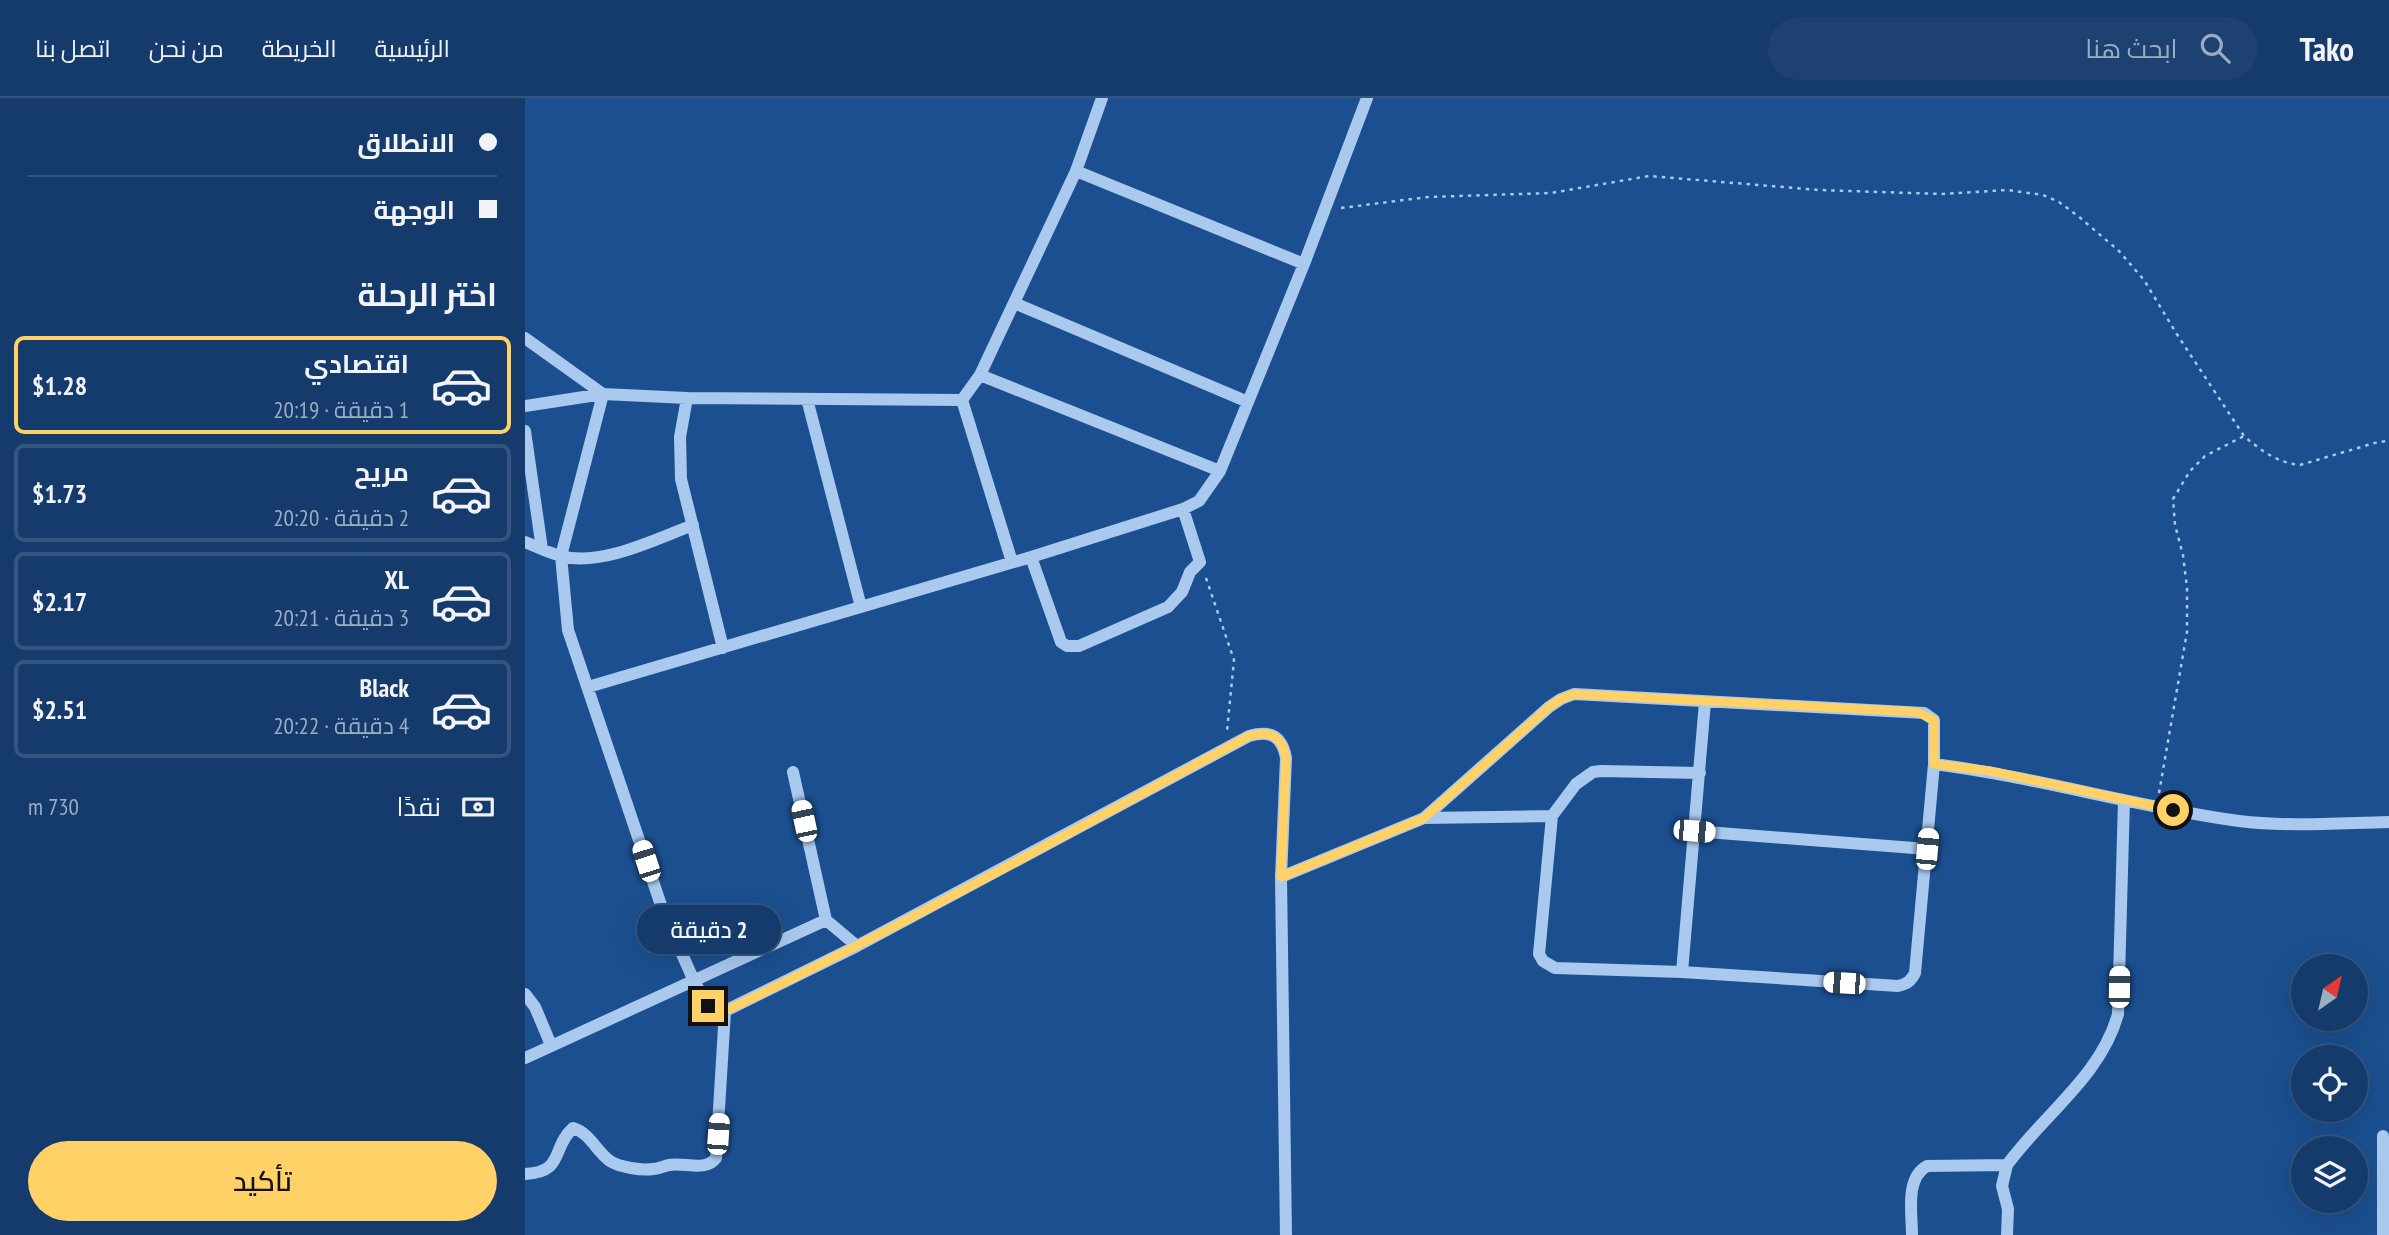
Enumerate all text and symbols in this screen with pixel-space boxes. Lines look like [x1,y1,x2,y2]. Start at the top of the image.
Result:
search box [1768,17,2258,80]
text: Tako [2300,27,2354,70]
icon: search [2196,29,2234,67]
text: ابحث هنا [2085,32,2178,65]
text: اتصل بنا [35,33,111,64]
text: من نحن [149,33,224,64]
text: الخريطة [262,33,337,64]
text: الرئيسية [375,33,450,64]
text: الانطلاق [357,126,455,159]
text: الوجهة [374,193,455,226]
text: اختر الرحلة [357,273,497,315]
text: اقتصادي [304,347,409,380]
icon: car [430,354,493,417]
text: $1.28 [32,369,87,402]
text: 1 دقيقة · 20:19 [273,395,409,424]
text: مريح [354,455,409,488]
icon: car [430,462,493,525]
text: $1.73 [32,477,87,510]
text: 2 دقيقة · 20:20 [273,503,409,532]
text: XL [384,563,409,596]
icon: car [430,570,493,633]
text: $2.17 [32,585,87,618]
text: 3 دقيقة · 20:21 [273,603,409,632]
text: Black [359,671,409,704]
icon: car [430,678,493,741]
text: $2.51 [32,693,87,726]
text: 4 دقيقة · 20:22 [273,711,409,740]
icon: cash [459,788,497,826]
text: نقدًا [397,790,441,823]
text: 730 m [28,792,79,821]
route start [2157,794,2189,826]
car [790,798,819,844]
car [1673,819,1716,843]
car [1915,827,1940,871]
car [630,838,663,884]
callout: 2 دقيقة [636,904,780,954]
text: 2 دقيقة [671,915,747,944]
north arrow [2291,954,2368,1031]
map controls [2291,954,2368,1213]
car [2109,966,2130,1008]
car [1823,971,1866,995]
route end [692,990,724,1022]
button: locate [2291,1045,2368,1122]
car [707,1112,730,1156]
button: layers [2291,1136,2368,1213]
button: تأكيد [28,1141,497,1221]

